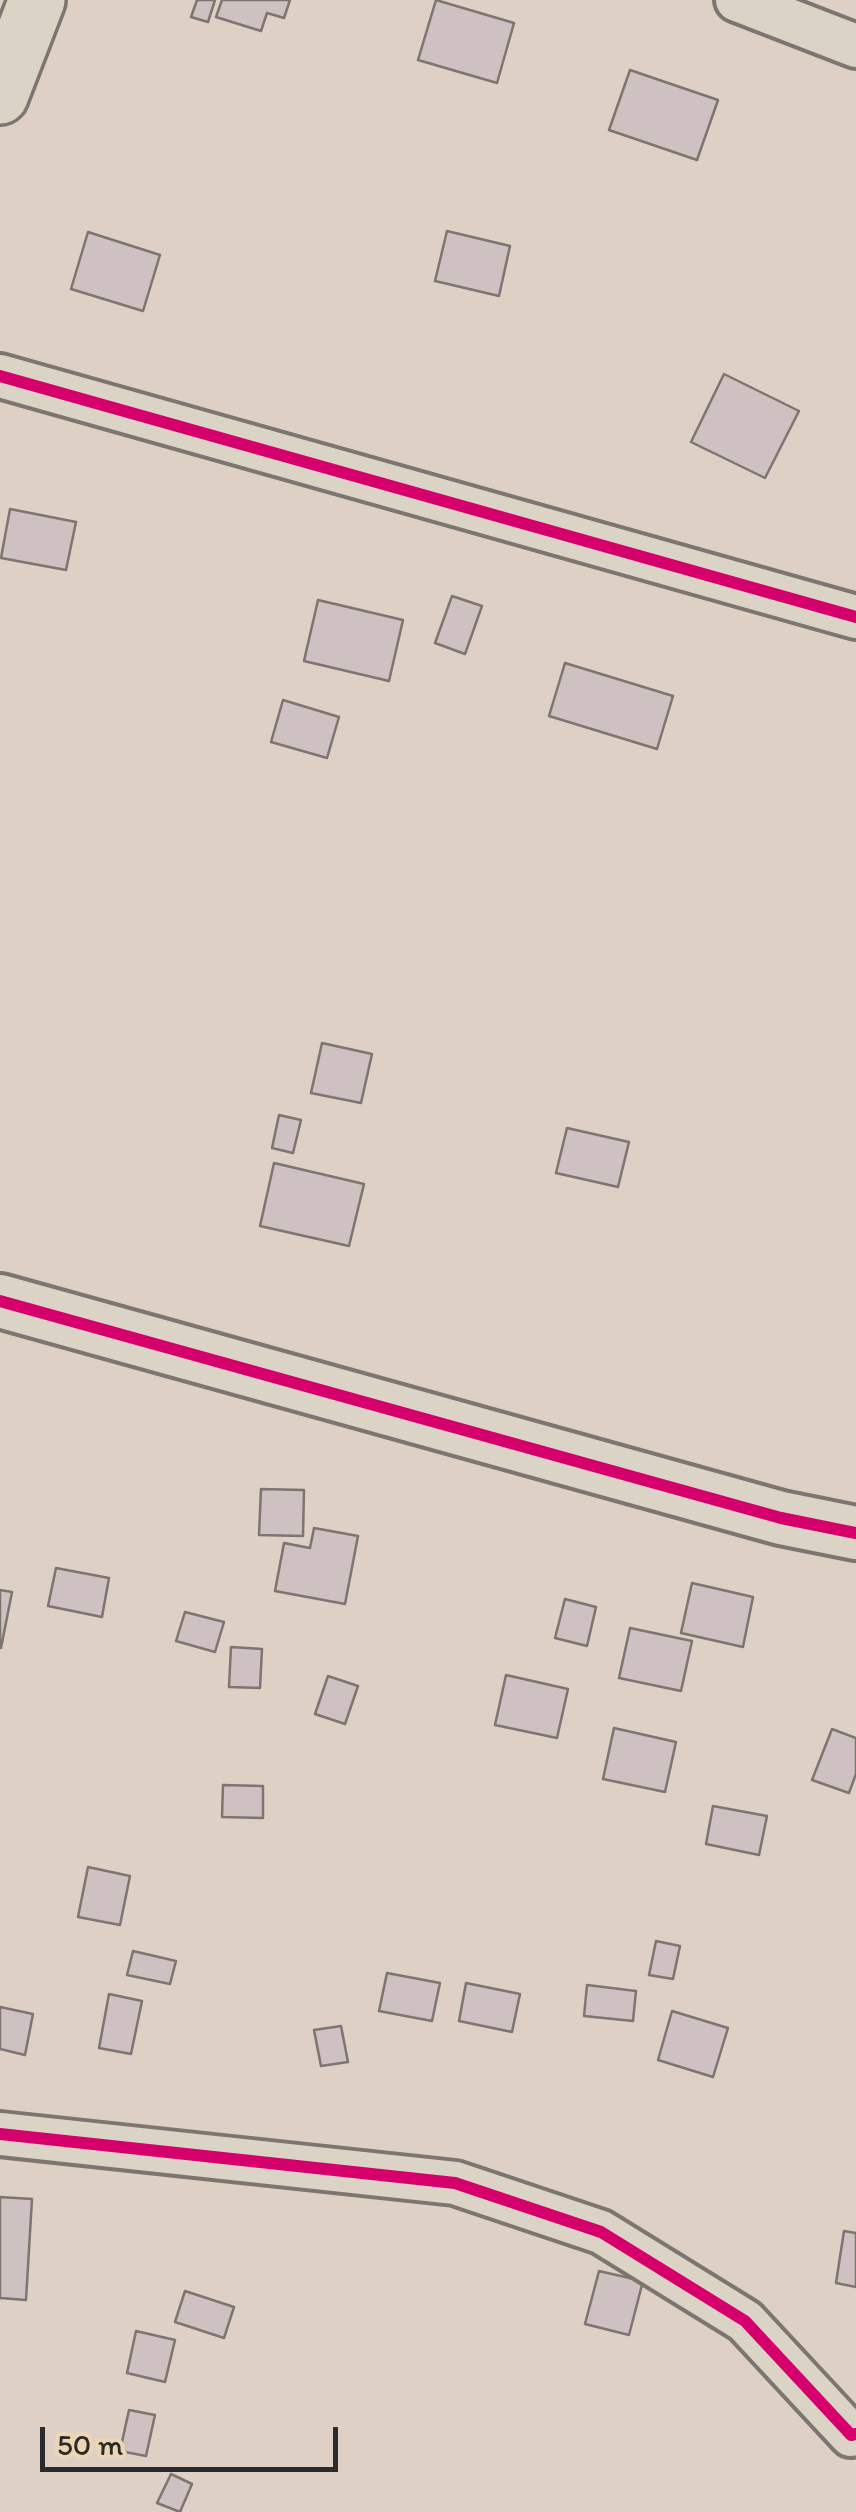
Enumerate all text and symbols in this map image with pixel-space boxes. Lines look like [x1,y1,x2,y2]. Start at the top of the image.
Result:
scale bar [45,2407,342,2469]
text: 50 m [57,2426,123,2463]

